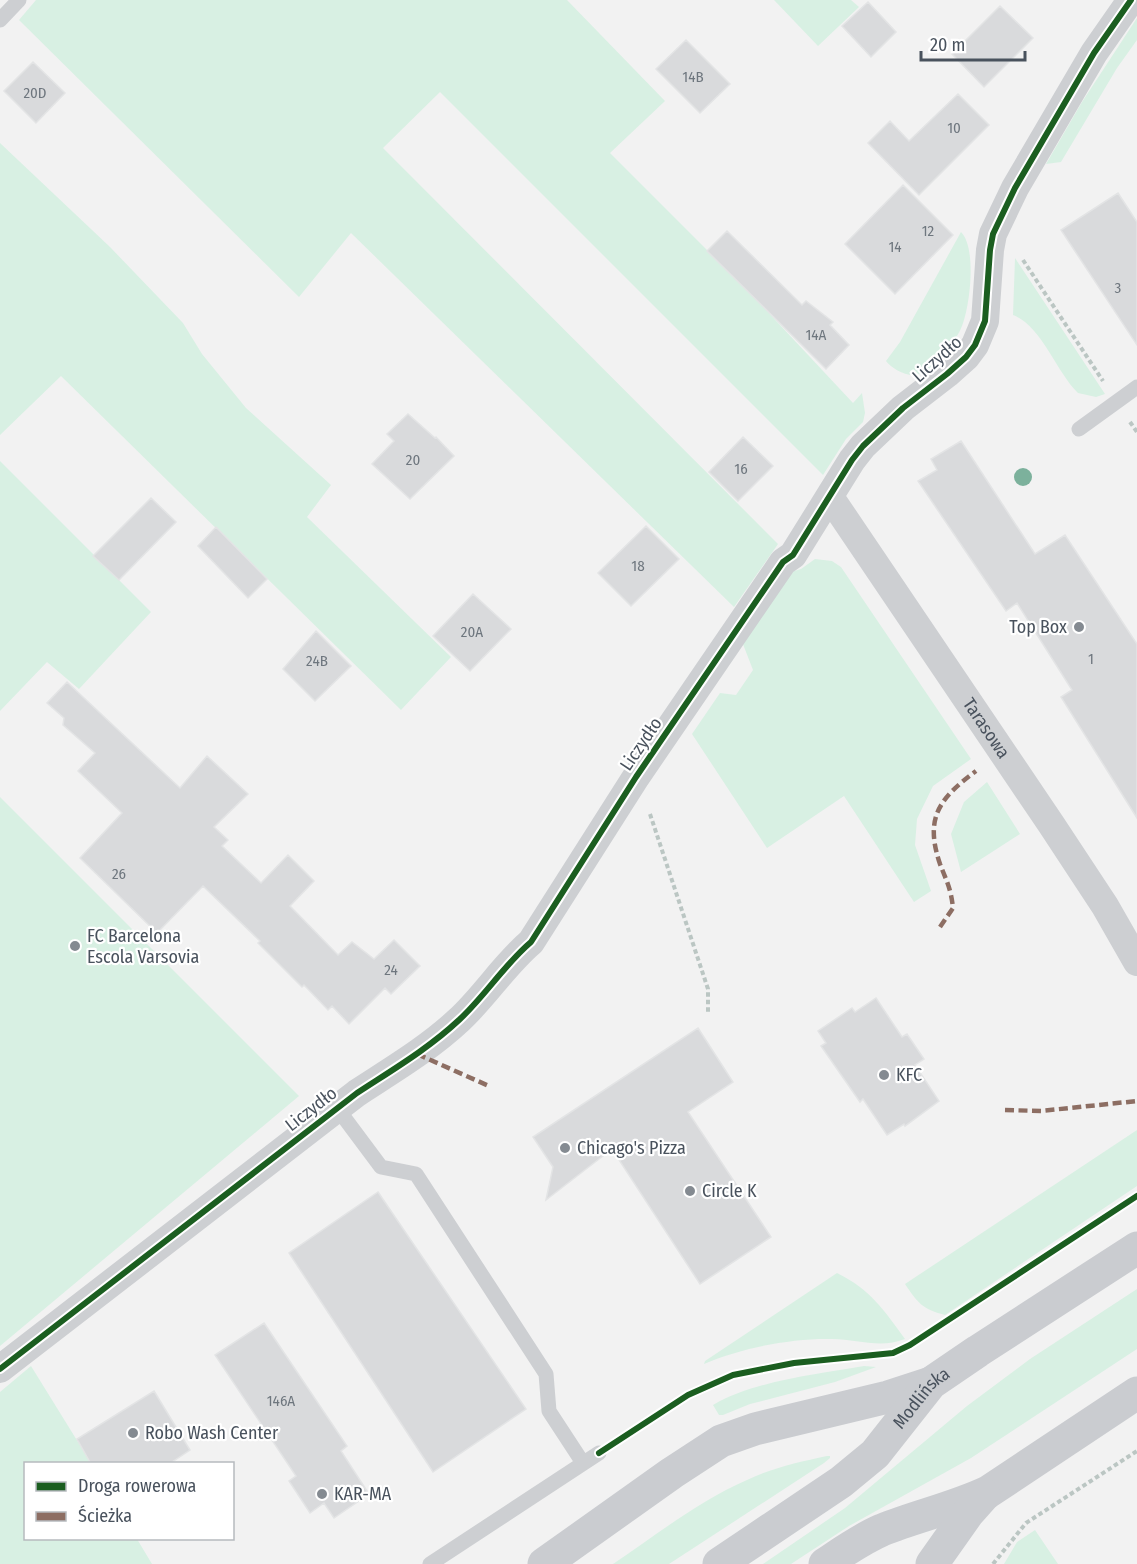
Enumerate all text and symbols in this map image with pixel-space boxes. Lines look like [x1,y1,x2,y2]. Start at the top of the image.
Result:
scale bar [921,24,1024,62]
text: 20 m [930,34,965,56]
house number: 14B [682,68,704,86]
house number: 20D [23,84,47,102]
house number: 10 [947,119,961,137]
house number: 12 [922,222,935,240]
house number: 14 [888,238,902,256]
house number: 3 [1115,279,1122,297]
house number: 14A [805,326,827,344]
street label: Liczydło [908,331,966,387]
house number: 20 [406,451,420,469]
house number: 16 [734,460,748,478]
house number: 18 [631,557,645,575]
place label: Top Box [1009,616,1067,638]
marker: Top Box [1072,620,1086,634]
house number: 20A [461,623,483,641]
house number: 1 [1088,650,1094,668]
house number: 24B [306,652,328,670]
street label: Tarasowa [958,694,1015,763]
street label: Liczydło [615,713,667,775]
house number: 26 [112,865,126,883]
place label: FC Barcelona Escola Varsovia [87,925,199,968]
marker: FC Barcelona Escola Varsovia [68,939,82,953]
house number: 24 [384,961,398,979]
place label: KFC [896,1064,922,1086]
marker: KFC [877,1068,891,1082]
street label: Liczydło [281,1082,341,1136]
place label: Chicago's Pizza [577,1137,686,1159]
marker: Chicago's Pizza [558,1141,572,1155]
place label: Circle K [702,1180,757,1202]
marker: Circle K [683,1184,697,1198]
street label: Modlińska [888,1362,954,1433]
house number: 146A [267,1392,295,1410]
place label: Robo Wash Center [145,1422,279,1444]
marker: Robo Wash Center [126,1426,140,1440]
legend [24,1462,234,1540]
text: Droga rowerowa [78,1475,197,1497]
place label: KAR-MA [334,1483,392,1505]
marker: KAR-MA [315,1487,329,1501]
text: Ścieżka [78,1505,132,1527]

